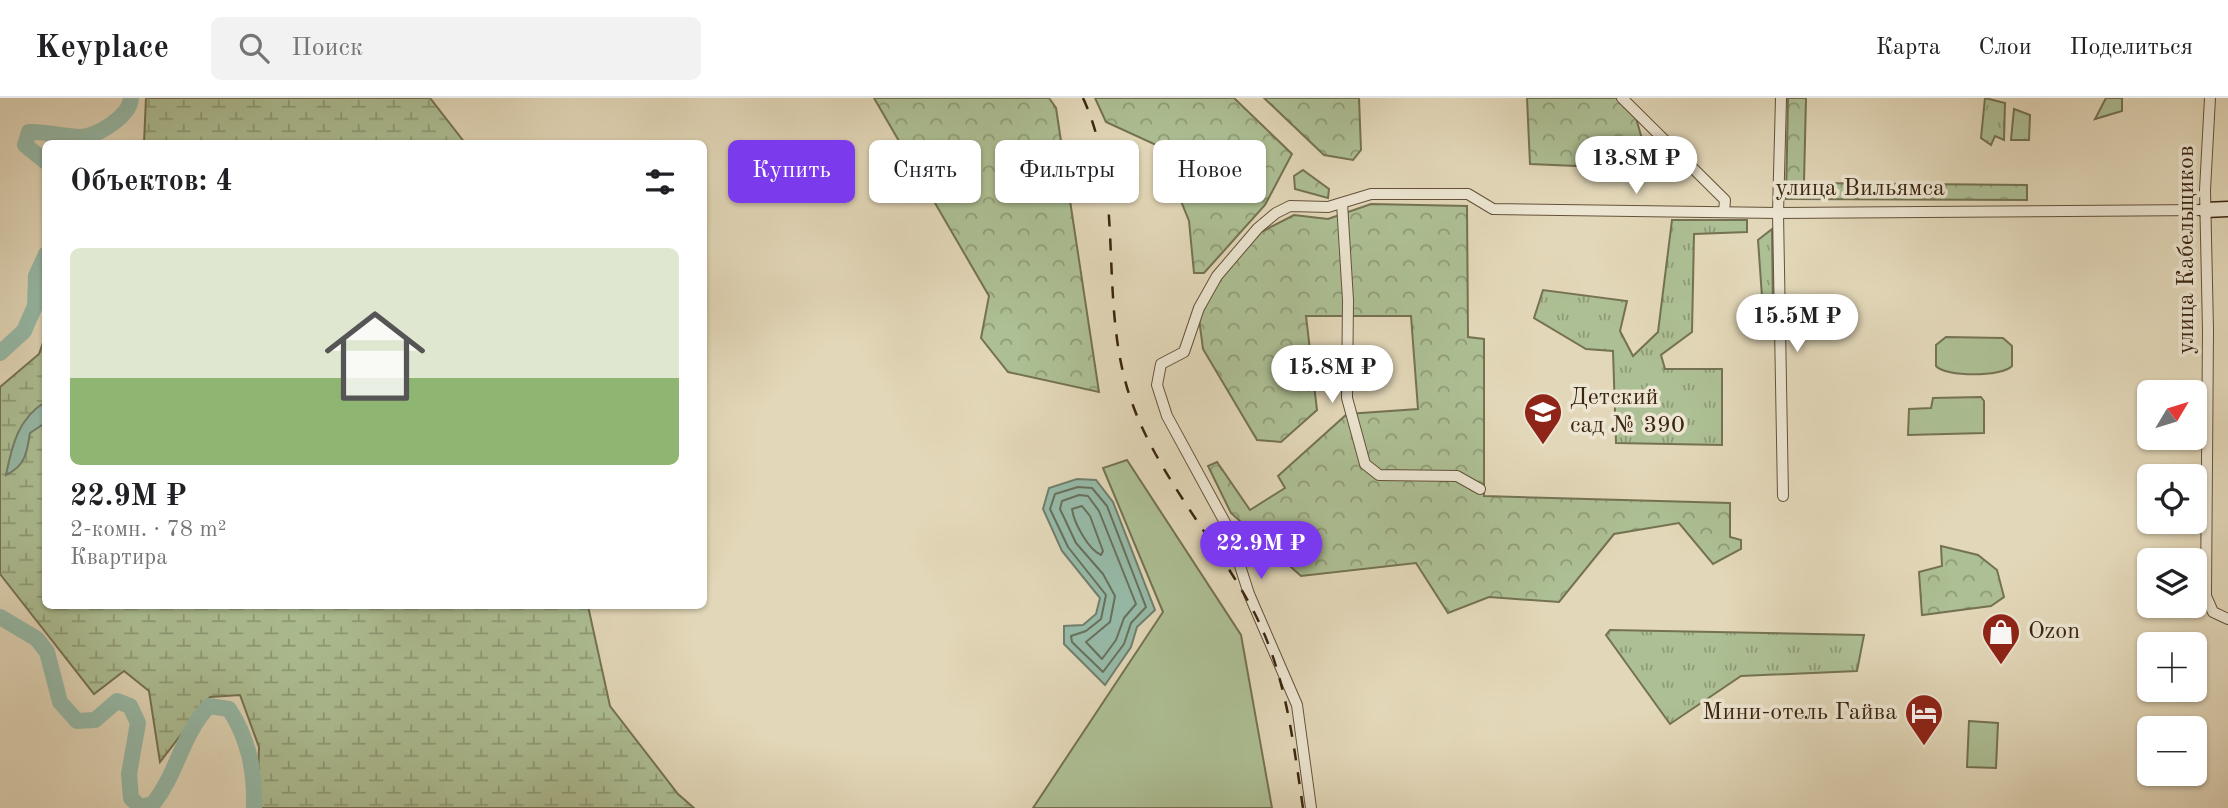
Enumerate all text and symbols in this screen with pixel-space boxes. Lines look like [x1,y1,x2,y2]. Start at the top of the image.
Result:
search box [211,17,701,80]
icon: search [235,29,273,67]
text: Keyplace [35,32,169,65]
text: Поиск [291,35,363,61]
text: Карта [1876,36,1941,60]
text: Слои [1979,36,2032,60]
text: Поделиться [2070,36,2193,60]
pin: 13.8M ₽ [1571,136,1701,196]
chip: Купить [728,140,855,203]
chip: Снять [869,140,981,203]
chip: Фильтры [995,140,1139,203]
chip: Новое [1153,140,1266,203]
street label: улица Кабельщиков [2175,145,2199,355]
text: 13.8M ₽ [1591,147,1681,170]
icon: filters [641,163,679,201]
text: Объектов: 4 [70,167,233,197]
street label: улица Вильямса [1775,177,1945,201]
icon: home [312,293,438,419]
pin: 15.5M ₽ [1732,294,1862,354]
text: 15.5M ₽ [1752,305,1842,328]
pin: 15.8M ₽ [1267,345,1397,405]
text: 15.8M ₽ [1287,356,1377,379]
north arrow [2137,380,2207,450]
map controls [2137,380,2207,786]
place label: Детский сад № 390 [1570,386,1685,438]
school or university icon: Детский сад № 390 [1522,391,1564,446]
button: locate [2137,464,2207,534]
text: 22.9M ₽ [70,482,187,512]
text: 2-комн. · 78 m² [70,518,227,541]
pin: 22.9M ₽ [1196,522,1326,581]
text: 22.9M ₽ [1216,532,1306,555]
text: Квартира [70,546,168,569]
button: layers [2137,548,2207,618]
shop icon: Ozon [1980,611,2022,666]
place label: Ozon [2028,620,2080,644]
button: + [2137,632,2207,702]
hotel icon: Мини-отель Гайва [1903,692,1945,747]
place label: Мини-отель Гайва [1702,701,1897,725]
button: − [2137,716,2207,786]

